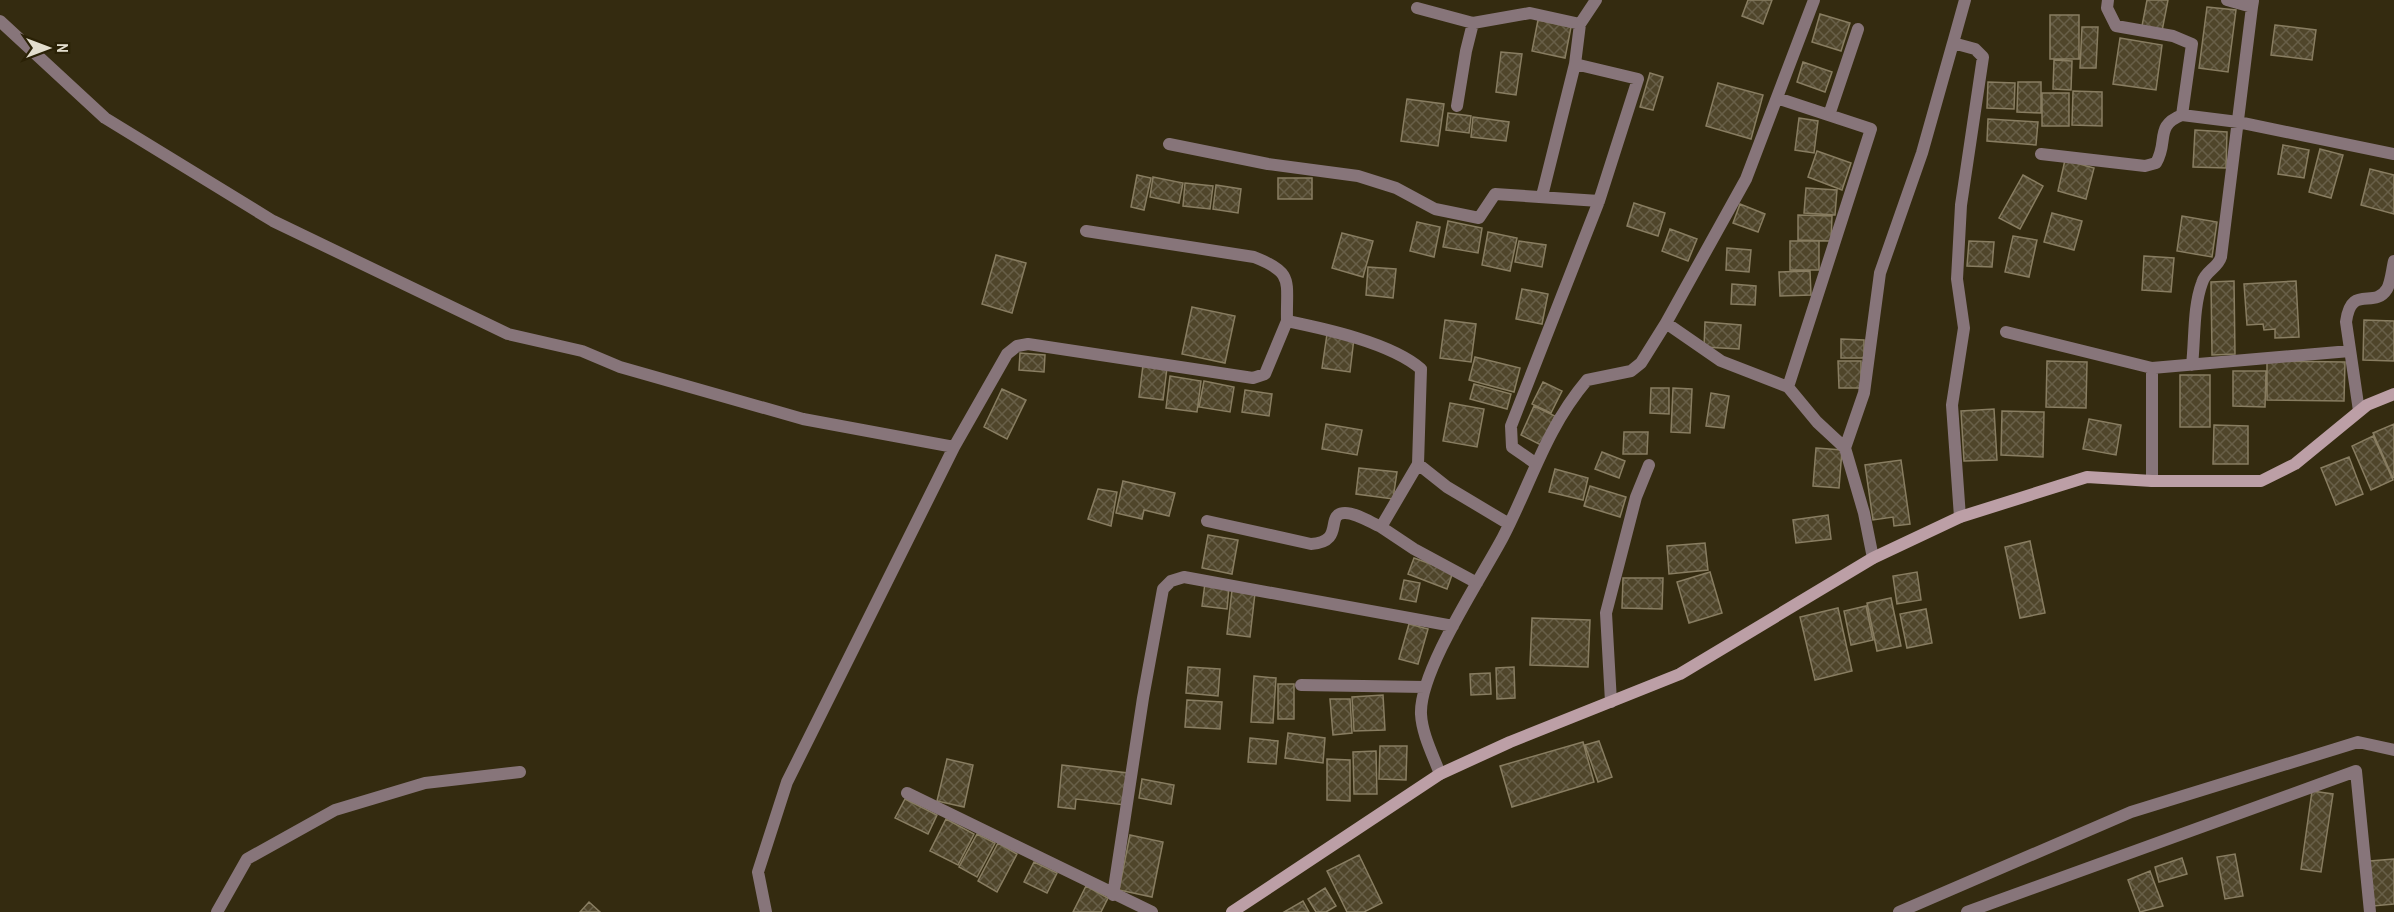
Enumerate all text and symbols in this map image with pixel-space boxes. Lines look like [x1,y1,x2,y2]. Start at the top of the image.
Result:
north arrow [18,18,78,78]
text: N [52,43,74,53]

